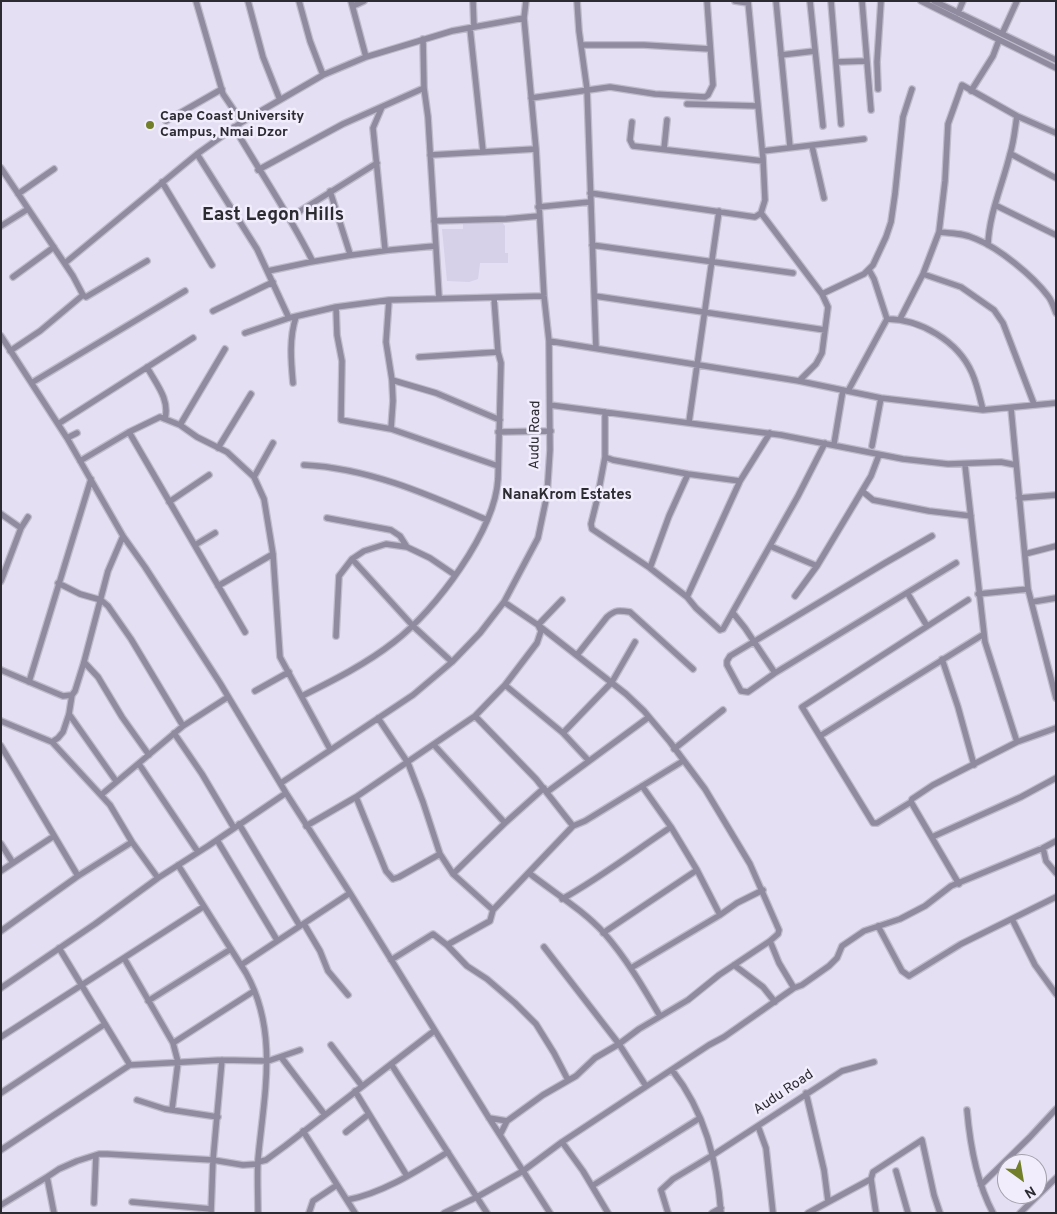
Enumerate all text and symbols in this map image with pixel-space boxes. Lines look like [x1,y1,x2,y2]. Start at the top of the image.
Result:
place label: Cape Coast University Campus, Nmai Dzor [160,109,304,142]
marker: Cape Coast University Campus, Nmai Dzor [144,119,156,131]
district label: East Legon Hills [202,205,344,227]
street label: Audu Road [527,401,545,469]
district label: NanaKrom Estates [502,487,632,505]
street label: Audu Road [751,1067,817,1119]
north arrow [997,1154,1047,1204]
text: N [1021,1181,1038,1201]

